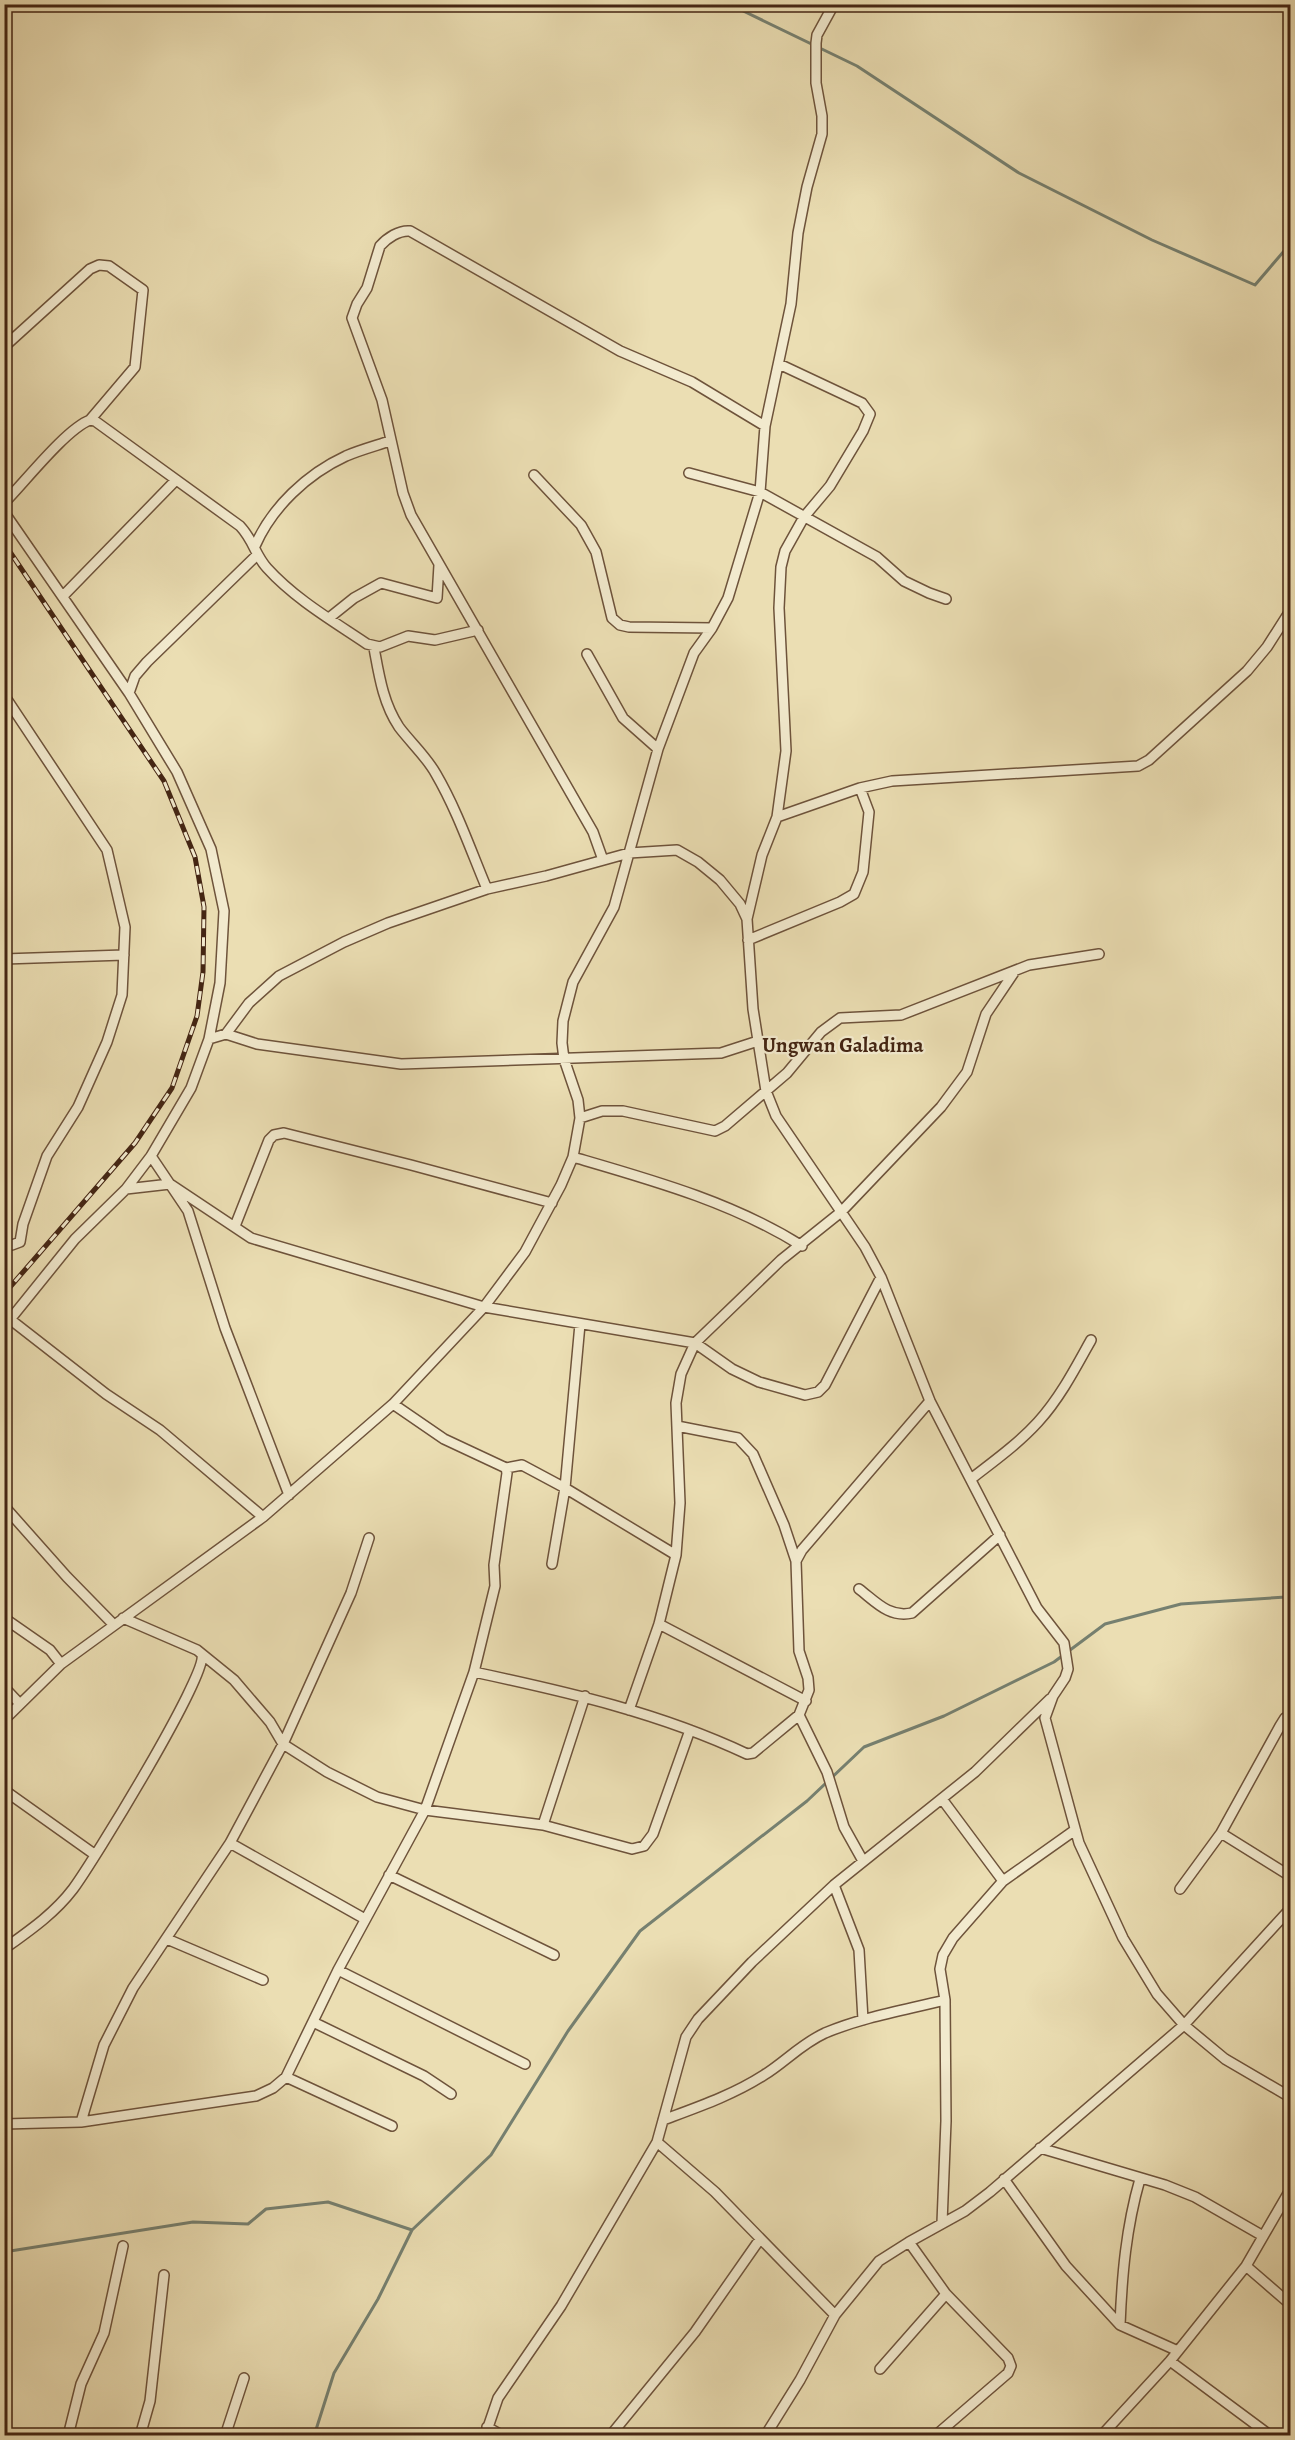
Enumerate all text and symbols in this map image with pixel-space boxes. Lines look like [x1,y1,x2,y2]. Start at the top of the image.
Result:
district label: Ungwan Galadima [762,1031,924,1059]

